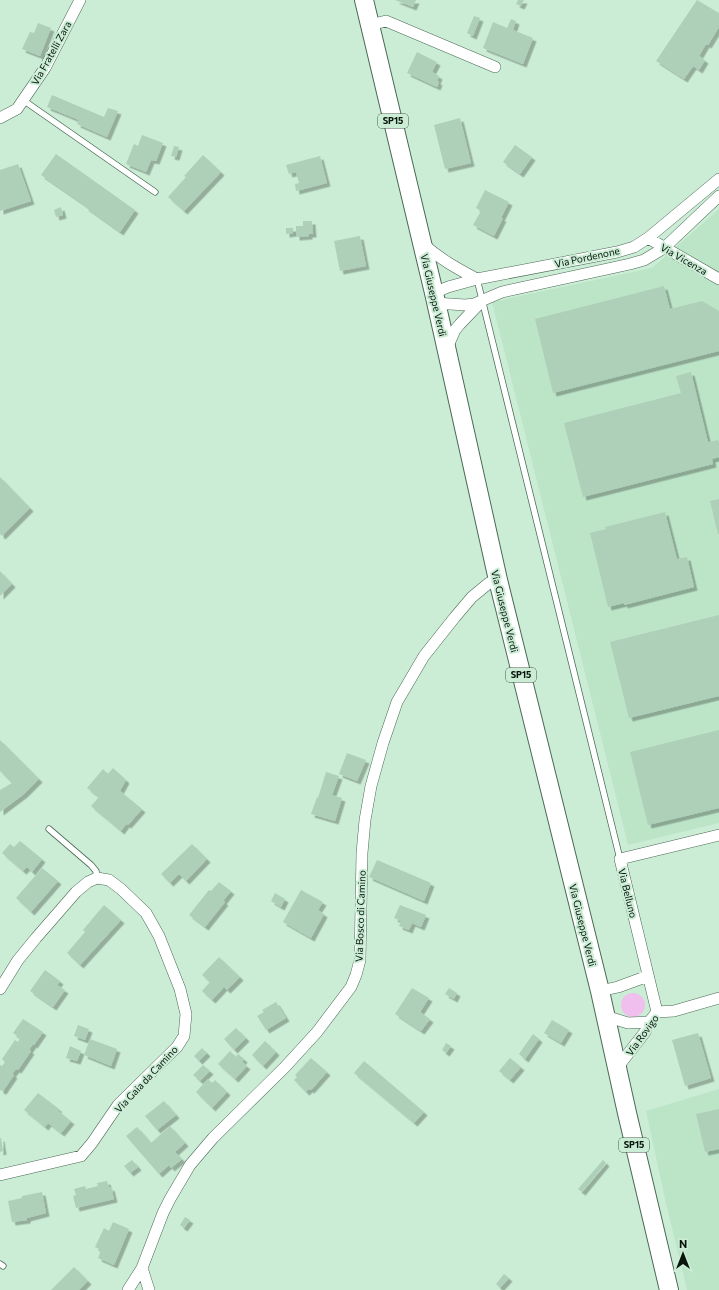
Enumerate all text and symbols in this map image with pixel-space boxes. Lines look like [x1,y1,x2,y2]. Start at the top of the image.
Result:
street label: Via Fratelli Zara [28,19,74,87]
road number: SP15 [378,114,408,128]
street label: Via Vicenza [658,241,710,277]
street label: Via Pordenone [553,244,621,270]
street label: Via Giuseppe Verdi [419,252,449,338]
street label: Via Giuseppe Verdi [489,569,521,653]
road number: SP15 [506,668,536,682]
street label: Via Belluno [616,867,640,919]
street label: Via Bosco di Camino [352,870,368,962]
street label: Via Giuseppe Verdi [567,883,599,967]
street label: Via Rovigo [623,1012,661,1058]
street label: Via Gaia da Camino [112,1043,180,1115]
road number: SP15 [619,1138,649,1152]
north arrow [663,1234,703,1274]
text: N [679,1237,687,1250]

